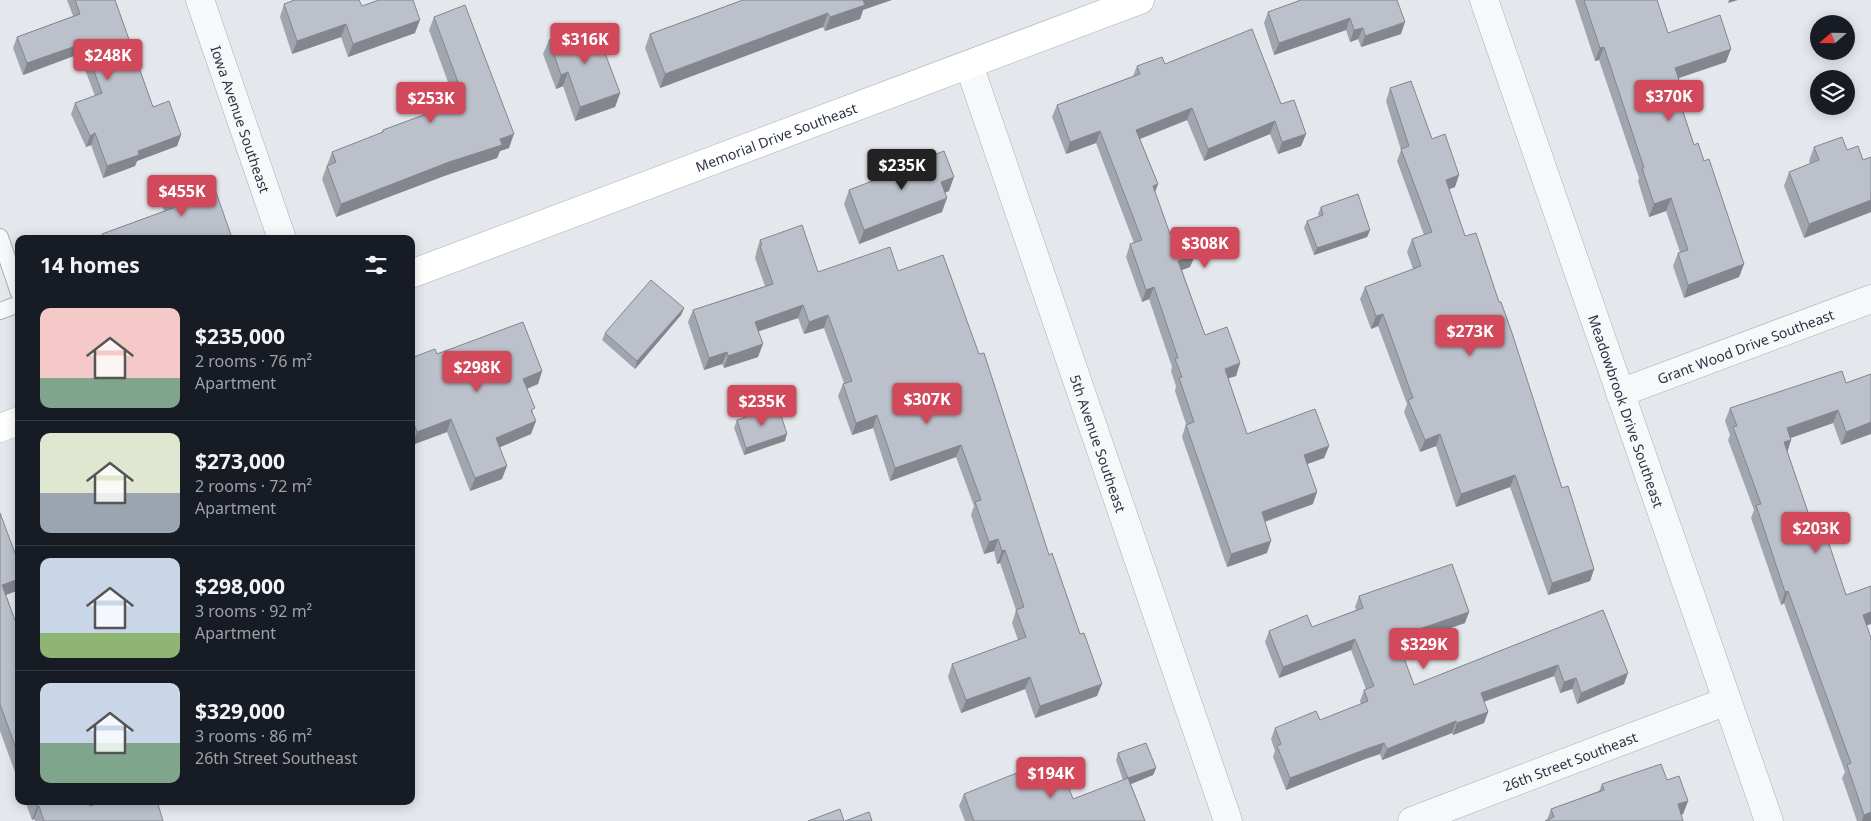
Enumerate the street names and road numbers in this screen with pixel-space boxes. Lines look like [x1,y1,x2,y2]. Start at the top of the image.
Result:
street label: Iowa Avenue Southeast [207,43,275,195]
street label: Memorial Drive Southeast [693,98,860,176]
street label: Grant Wood Drive Southeast [1654,304,1837,388]
street label: Meadowbrook Drive Southeast [1584,312,1669,510]
street label: 5th Avenue Southeast [1066,372,1131,515]
street label: 26th Street Southeast [1500,727,1640,795]

